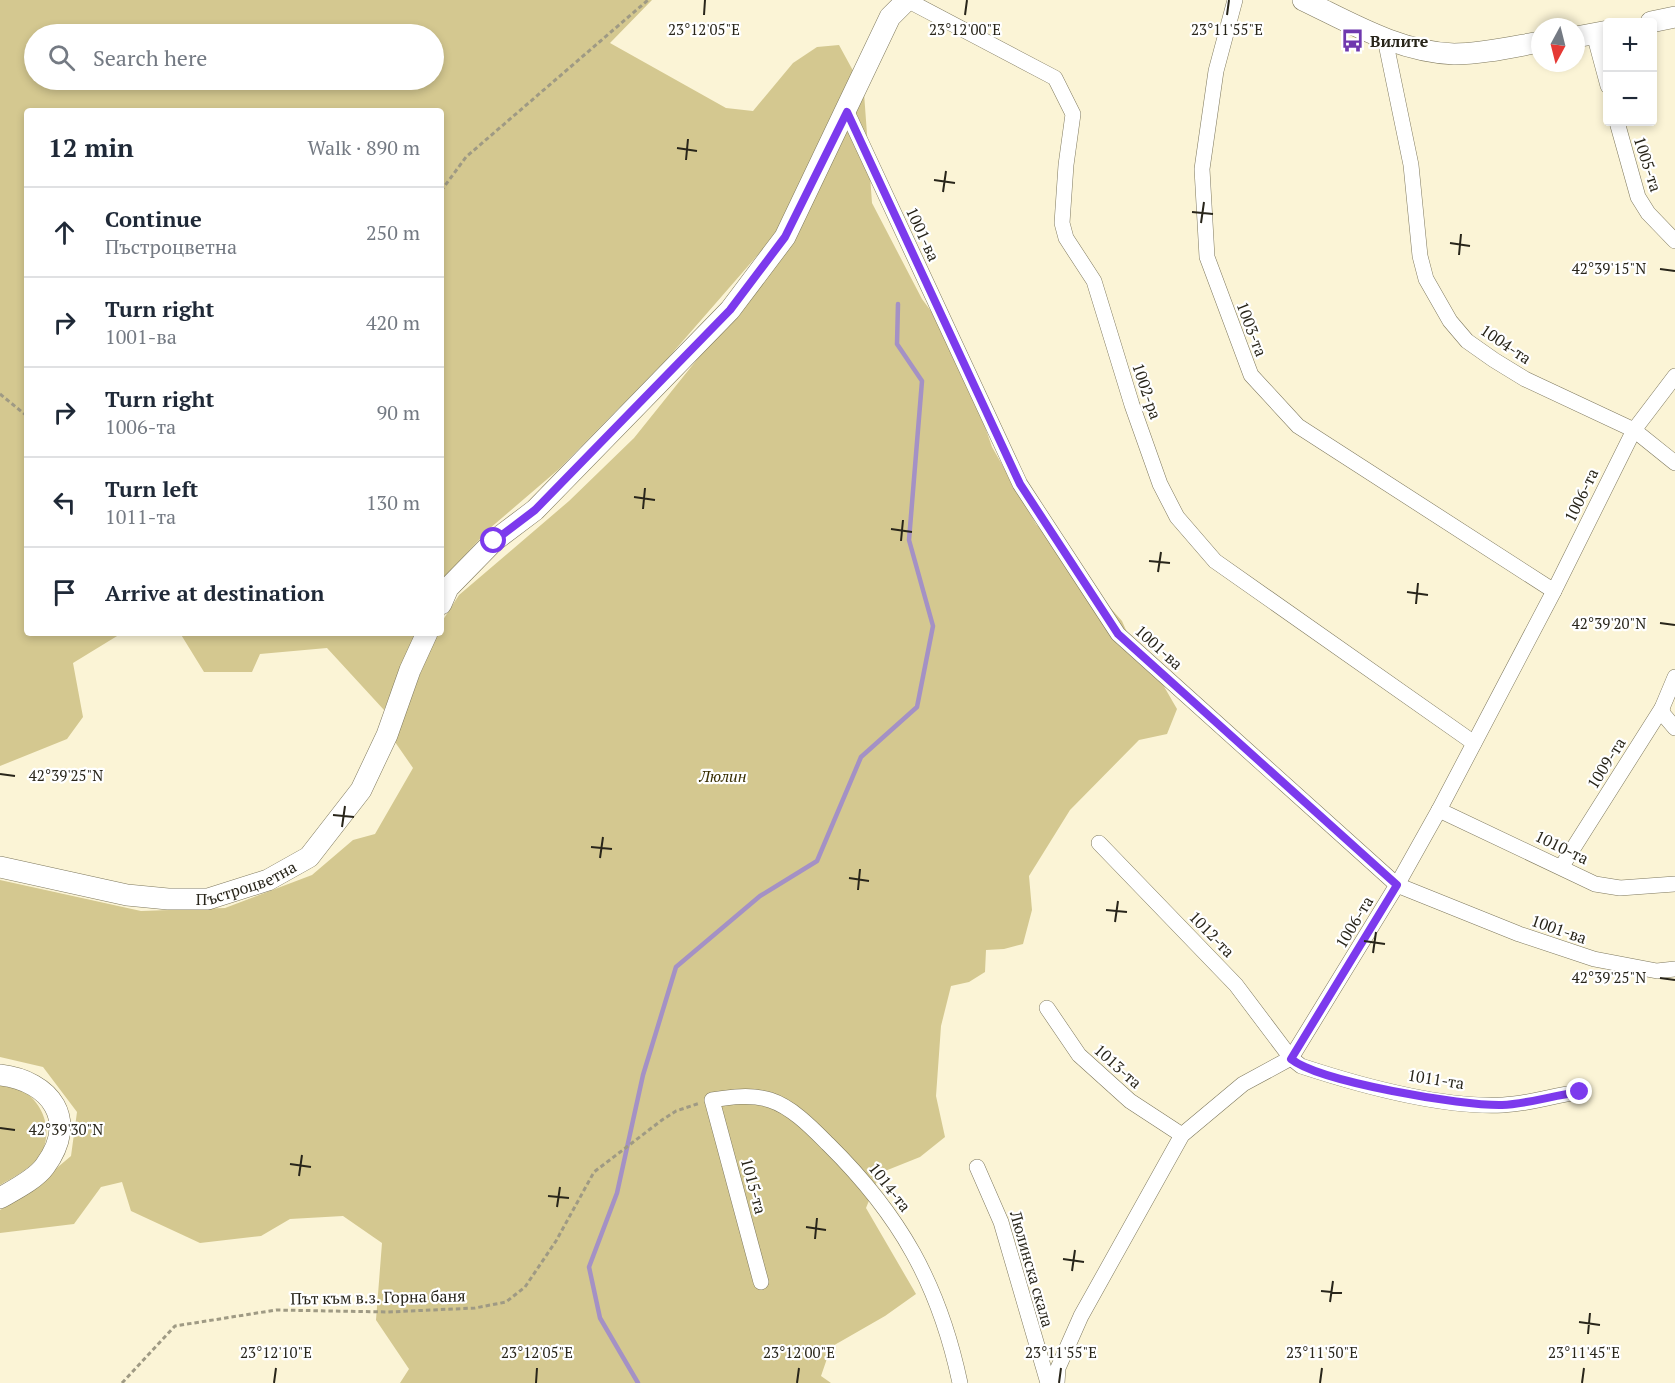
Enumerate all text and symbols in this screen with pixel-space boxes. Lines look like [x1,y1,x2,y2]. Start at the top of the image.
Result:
north arrow [1531,18,1585,72]
map controls [1603,18,1657,126]
button: + [1603,18,1657,72]
text: 23°12'05"E [668,19,740,39]
text: 23°12'00"E [929,19,1001,39]
text: 23°11'55"E [1191,19,1263,39]
search box [24,24,444,90]
bus stop icon: Вилите [1339,28,1365,54]
place label: Вилите [1370,30,1429,52]
icon: search [45,41,78,74]
text: Search here [93,43,207,72]
button: − [1603,72,1657,126]
text: 12 min [48,130,134,164]
text: Walk · 890 m [308,134,420,161]
street label: 1005-та [1629,134,1667,194]
street label: 1001-ва [901,203,945,265]
text: Continue [105,204,202,233]
icon: ahead [48,216,81,249]
text: 250 m [366,219,420,246]
text: Пъстроцветна [105,233,237,260]
text: 42°39'15"N [1572,258,1646,278]
text: Turn right [105,294,214,323]
street label: 1003-та [1232,298,1272,360]
icon: right [48,306,81,339]
text: 420 m [366,309,420,336]
street label: 1004-та [1476,319,1536,369]
text: 1001-ва [105,323,177,350]
street label: 1002-ра [1127,360,1167,422]
text: Turn right [105,384,214,413]
icon: right [48,396,81,429]
text: 90 m [377,399,420,426]
text: 1006-та [105,413,176,440]
street label: 1006-та [1559,465,1603,525]
text: Turn left [105,474,198,503]
icon: left [48,486,81,519]
text: 130 m [366,489,420,516]
text: 1011-та [105,503,176,530]
route start [480,527,506,553]
icon: arrive [48,576,81,609]
text: Arrive at destination [105,578,324,607]
text: 42°39'20"N [1572,613,1646,633]
street label: 1001-ва [1130,620,1188,674]
street label: 1009-та [1582,733,1630,793]
text: 42°39'25"N [29,765,103,785]
park label: Люлин [698,765,747,787]
street label: 1010-та [1532,825,1592,869]
street label: Пъстроцветна [196,855,300,910]
street label: 1006-та [1330,892,1378,952]
street label: 1012-та [1184,906,1240,962]
street label: 1001-ва [1528,909,1590,949]
text: 42°39'25"N [1572,967,1646,987]
street label: 1013-та [1089,1039,1147,1093]
street label: 1011-та [1406,1064,1466,1094]
route end [1566,1078,1592,1104]
text: 42°39'30"N [29,1119,103,1139]
street label: 1015-та [736,1156,772,1216]
street label: 1014-та [864,1158,916,1216]
street label: Люлинска скала [1005,1207,1059,1330]
street label: Път към в.з. Горна баня [290,1284,466,1310]
text: 23°12'10"E [240,1342,312,1362]
text: 23°12'05"E [501,1342,573,1362]
text: 23°12'00"E [763,1342,835,1362]
text: 23°11'55"E [1025,1342,1097,1362]
text: 23°11'50"E [1286,1342,1358,1362]
text: 23°11'45"E [1548,1342,1620,1362]

